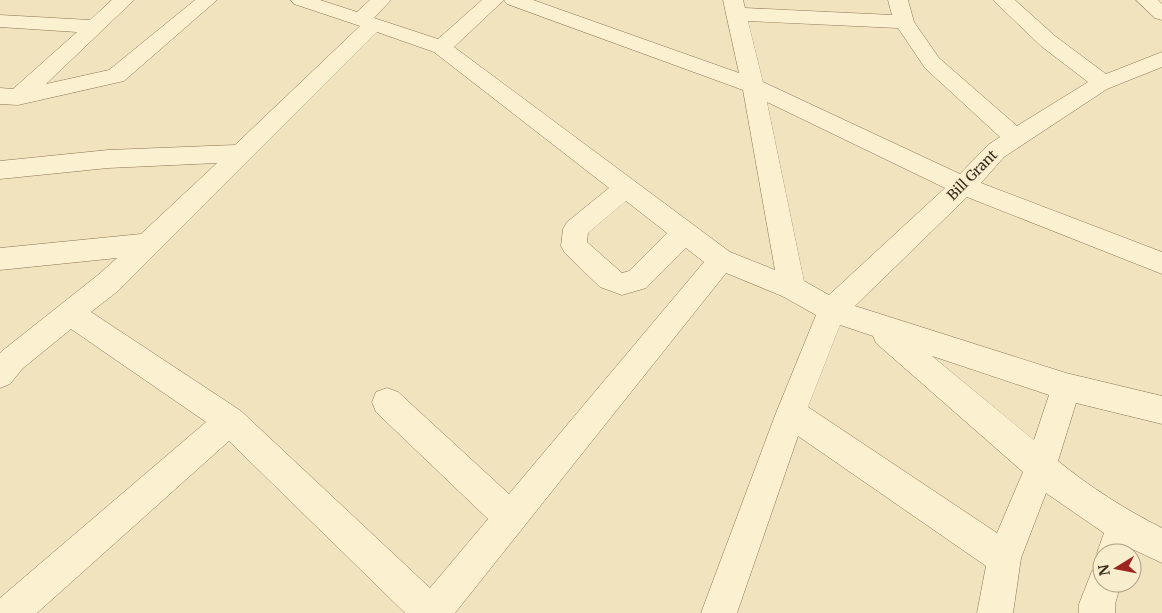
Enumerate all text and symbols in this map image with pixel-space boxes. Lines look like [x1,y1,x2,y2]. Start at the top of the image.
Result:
street label: Bill Grant [943,146,1001,204]
north arrow [1092,543,1142,593]
text: N [1094,563,1114,577]

